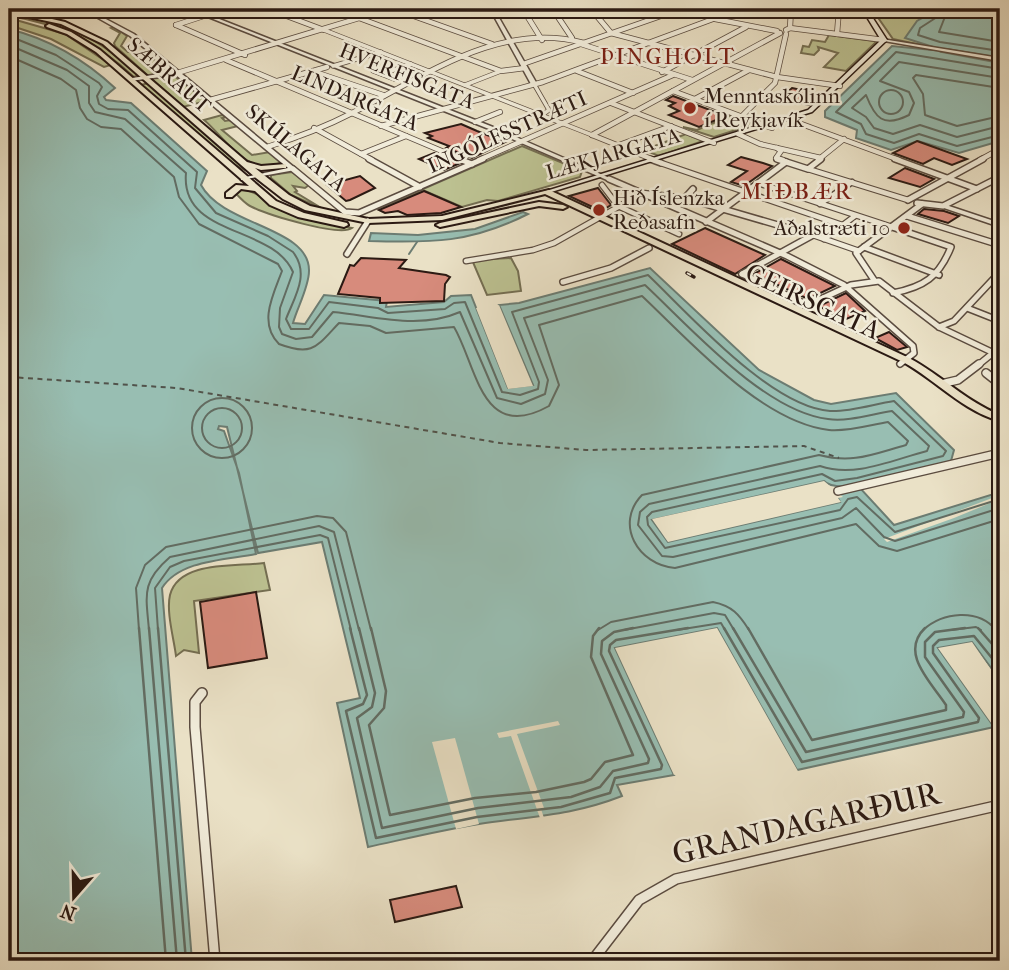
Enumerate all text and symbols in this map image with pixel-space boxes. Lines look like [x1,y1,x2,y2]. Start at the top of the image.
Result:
street label: SÆBRAUT [122,32,216,118]
street label: HVERFISGATA [336,38,479,114]
district label: ÞINGHOLT [600,43,736,70]
street label: LINDARGATA [288,60,422,136]
place label: Menntaskólinn í Reykjavík [704,84,840,132]
street label: INGÓLFSSTRÆTI [423,85,591,178]
street label: SKÚLAGATA [241,99,351,197]
marker: Menntaskólinn í Reykjavík [682,100,698,116]
street label: LÆKJARGATA [543,123,683,185]
district label: MIÐBÆR [741,178,853,205]
place label: Hið Íslenzka Reðasafn [613,186,725,234]
marker: Hið Íslenzka Reðasafn [591,202,607,218]
place label: Aðalstræti 10 [773,216,890,240]
marker: Aðalstræti 10 [896,220,912,236]
street label: GEIRSGATA [741,257,886,347]
street label: GRANDAGARÐUR [669,774,945,872]
north arrow [38,862,108,932]
text: N [57,899,79,925]

